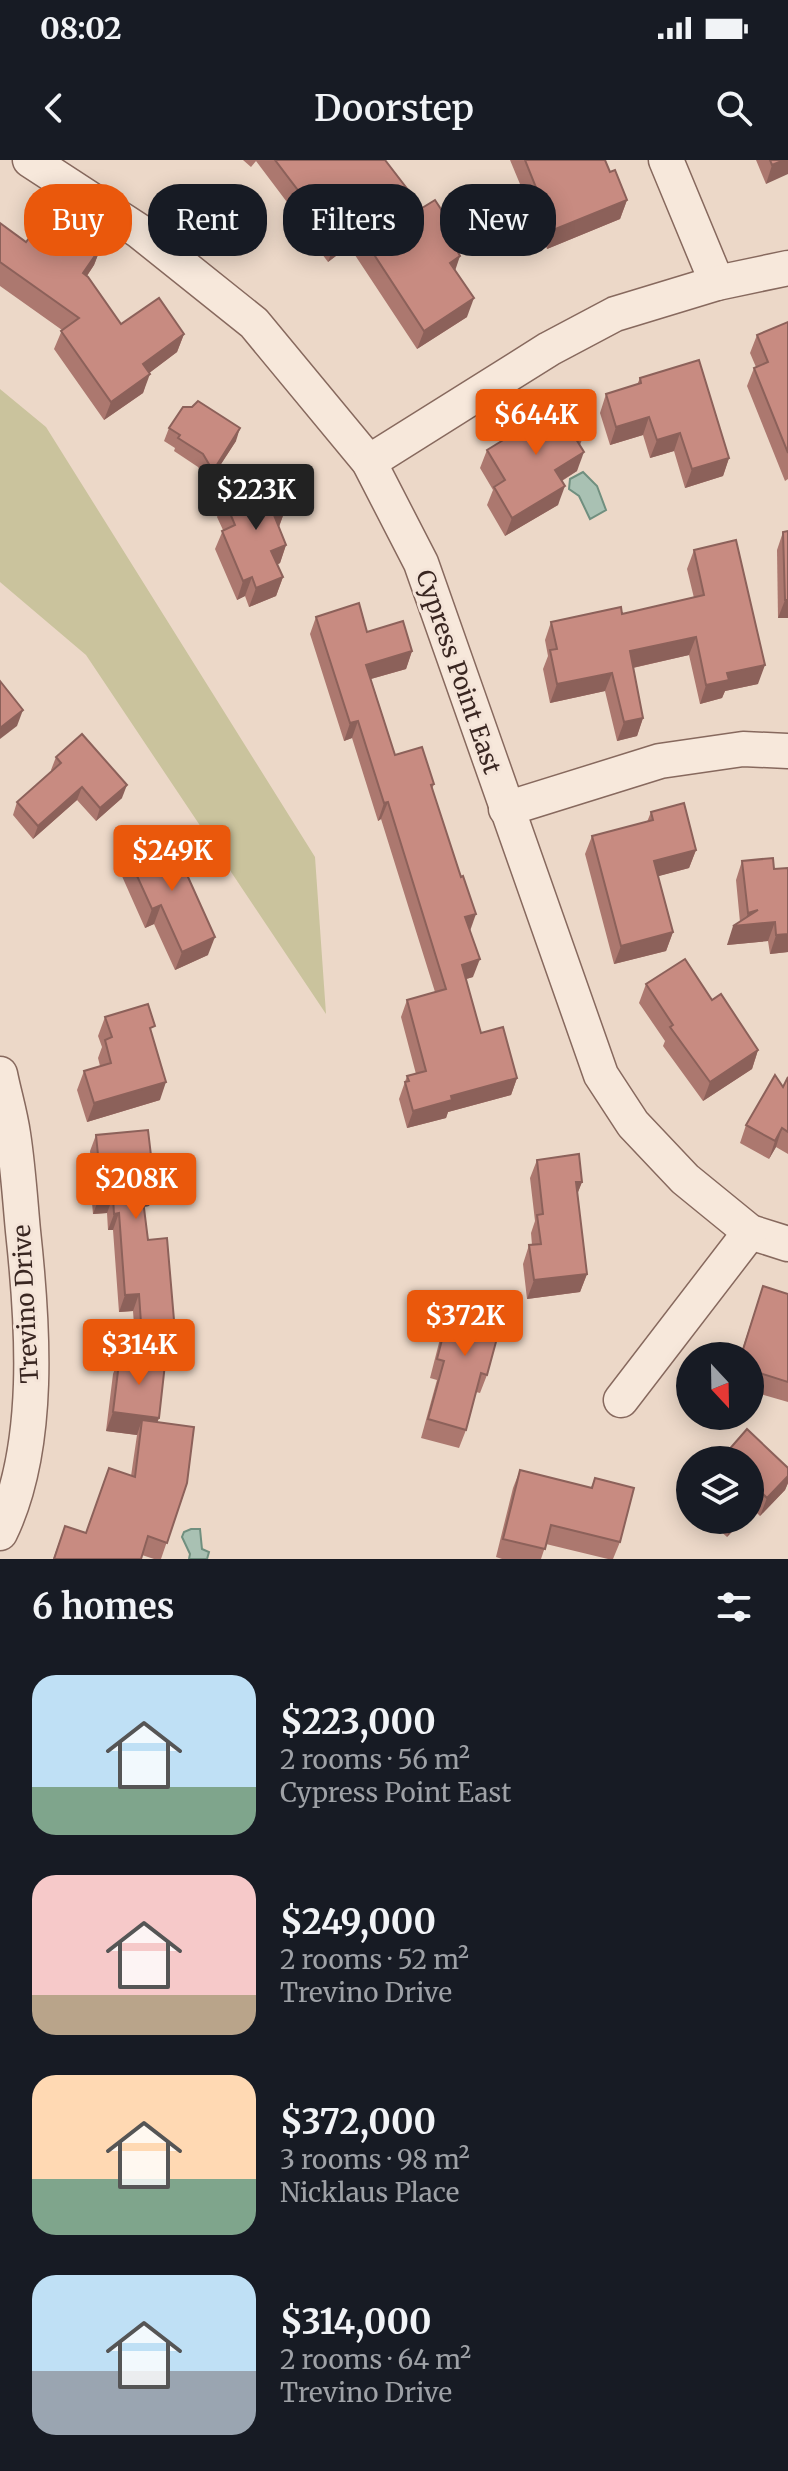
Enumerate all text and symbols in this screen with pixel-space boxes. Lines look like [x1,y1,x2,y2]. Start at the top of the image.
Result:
text: 08:02 [40,9,122,47]
icon: back [32,86,76,130]
text: Doorstep [314,86,474,131]
icon: search [712,86,756,130]
chip: Buy [24,184,132,256]
chip: Rent [148,184,267,256]
chip: Filters [283,184,424,256]
chip: New [440,184,556,256]
pin: $644K [480,389,592,457]
text: $644K [494,398,578,431]
pin: $223K [200,464,312,532]
text: $223K [216,473,296,506]
street label: Cypress Point East [409,566,508,778]
pin: $249K [116,825,228,893]
text: $249K [131,834,213,867]
pin: $208K [80,1153,192,1221]
text: $208K [94,1162,178,1195]
street label: Trevino Drive [6,1224,45,1384]
pin: $372K [409,1290,521,1358]
text: $372K [425,1299,505,1332]
pin: $314K [83,1319,195,1387]
text: $314K [101,1328,177,1361]
north arrow [676,1342,764,1430]
map controls [676,1342,764,1534]
button: layers [676,1446,764,1534]
icon: filters [712,1585,756,1629]
text: 6 homes [32,1586,174,1628]
text: $223,000 [280,1701,436,1743]
icon: home [96,1707,192,1803]
text: 2 rooms · 56 m² [280,1743,470,1776]
text: Cypress Point East [280,1776,511,1809]
text: $249,000 [280,1901,436,1943]
icon: home [96,1907,192,2003]
text: 2 rooms · 52 m² [280,1943,469,1976]
text: Trevino Drive [280,1976,452,2009]
text: $372,000 [280,2101,436,2143]
icon: home [96,2107,192,2203]
text: 3 rooms · 98 m² [280,2143,470,2176]
text: Nicklaus Place [280,2176,459,2209]
text: $314,000 [280,2301,432,2343]
icon: home [96,2307,192,2403]
text: 2 rooms · 64 m² [280,2343,471,2376]
text: Trevino Drive [280,2376,452,2409]

